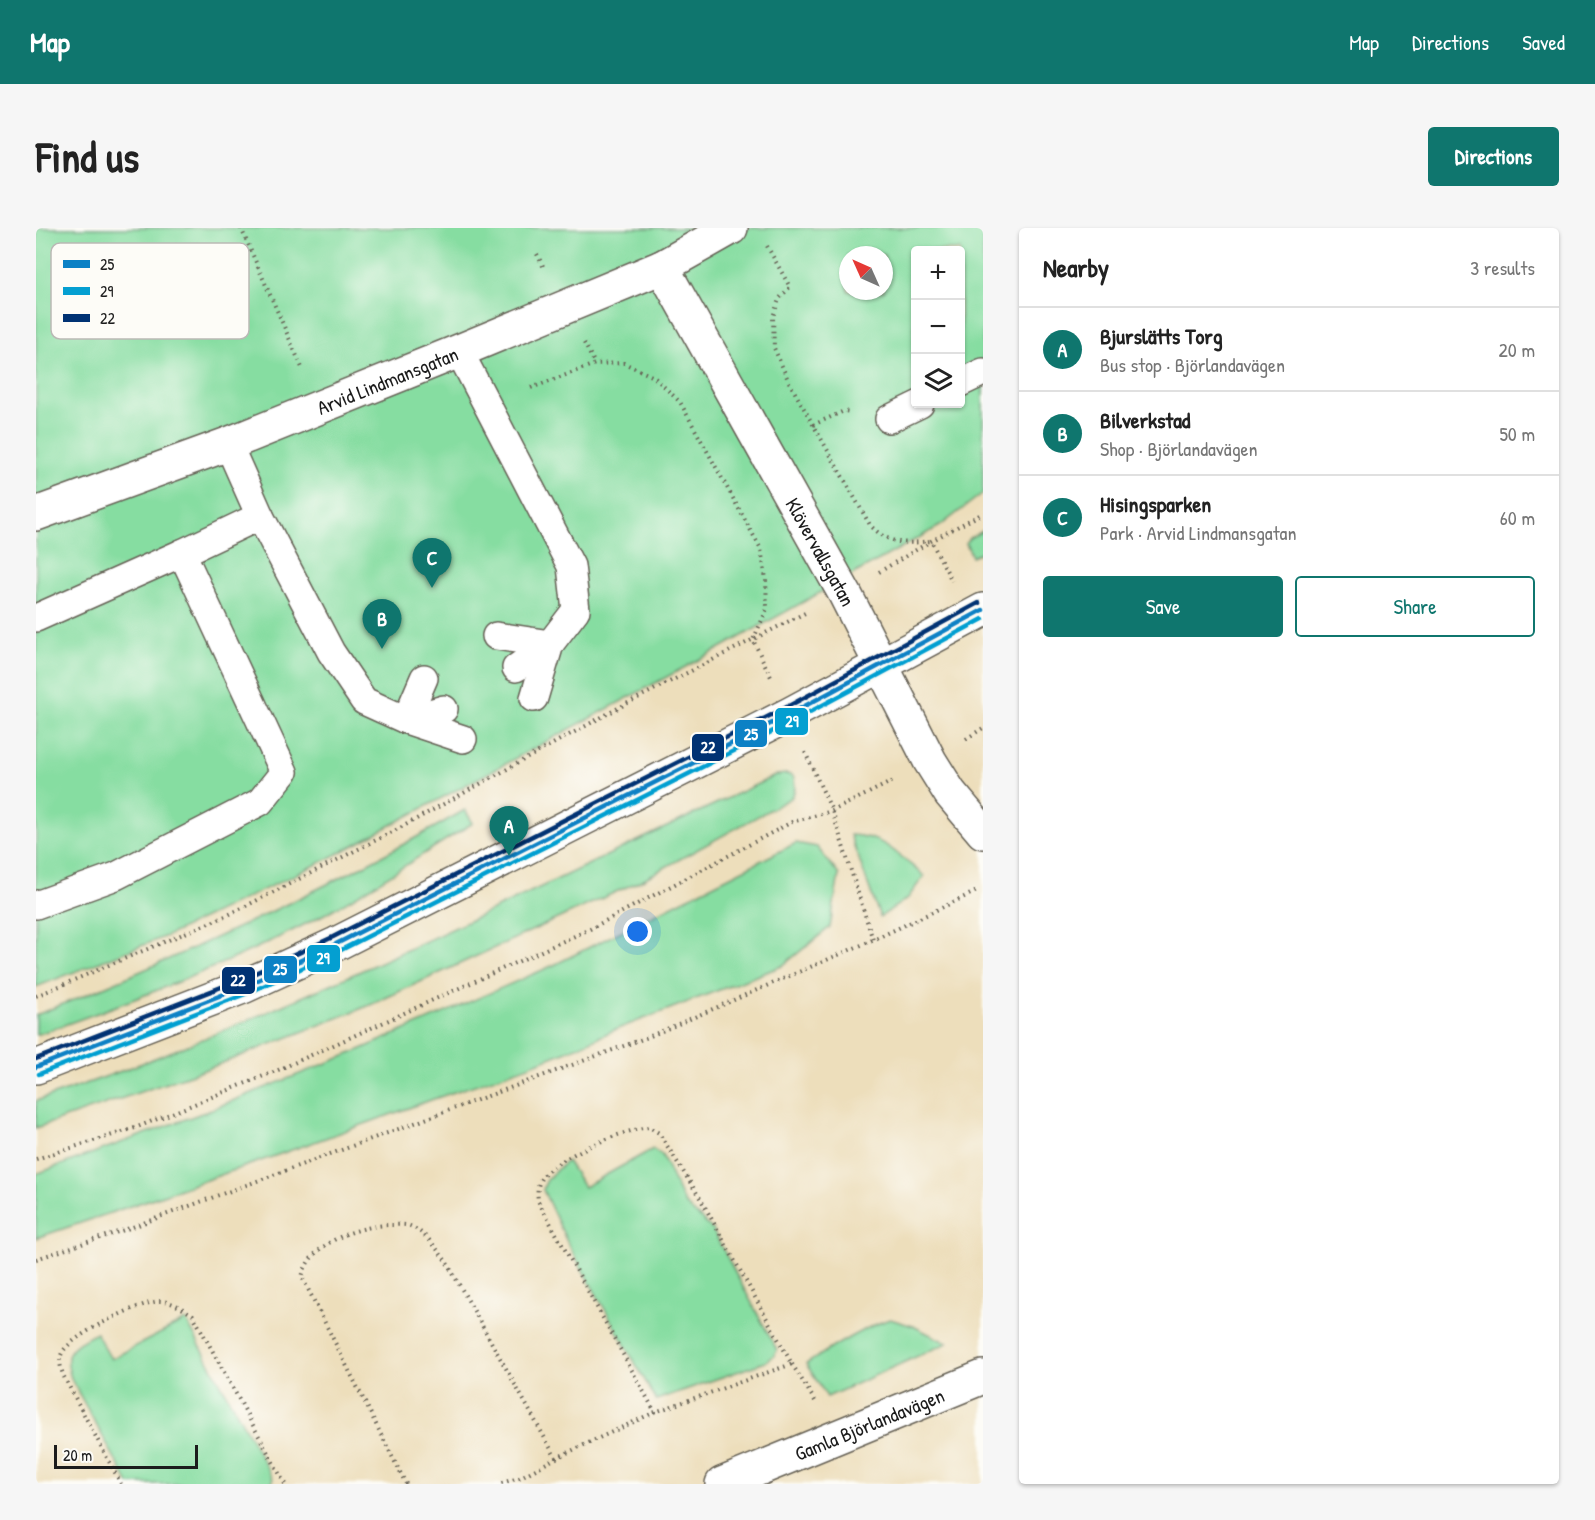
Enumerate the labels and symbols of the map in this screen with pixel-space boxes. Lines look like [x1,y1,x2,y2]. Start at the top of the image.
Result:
legend [51,243,249,339]
north arrow [839,246,893,300]
text: 25 [100,253,114,275]
text: 29 [100,280,113,302]
text: 22 [100,307,115,329]
street label: Arvid Lindmansgatan [313,339,462,420]
street label: Klövervallsgatan [780,492,862,610]
pin: C [412,538,452,588]
pin: B [362,600,402,649]
line badge: 29 [774,707,809,736]
text: 29 [785,710,799,732]
line badge: 25 [734,719,768,748]
text: 25 [744,723,758,745]
line badge: 22 [691,733,725,762]
text: 22 [701,736,716,758]
pin: A [490,806,528,856]
your location [623,917,652,946]
line badge: 29 [306,944,341,973]
text: 29 [316,947,330,969]
line badge: 25 [263,955,298,984]
text: 25 [273,958,287,980]
line badge: 22 [221,966,256,995]
text: 22 [231,969,246,991]
street label: Gamla Björlandavägen [790,1381,948,1466]
scale bar [54,1442,198,1470]

